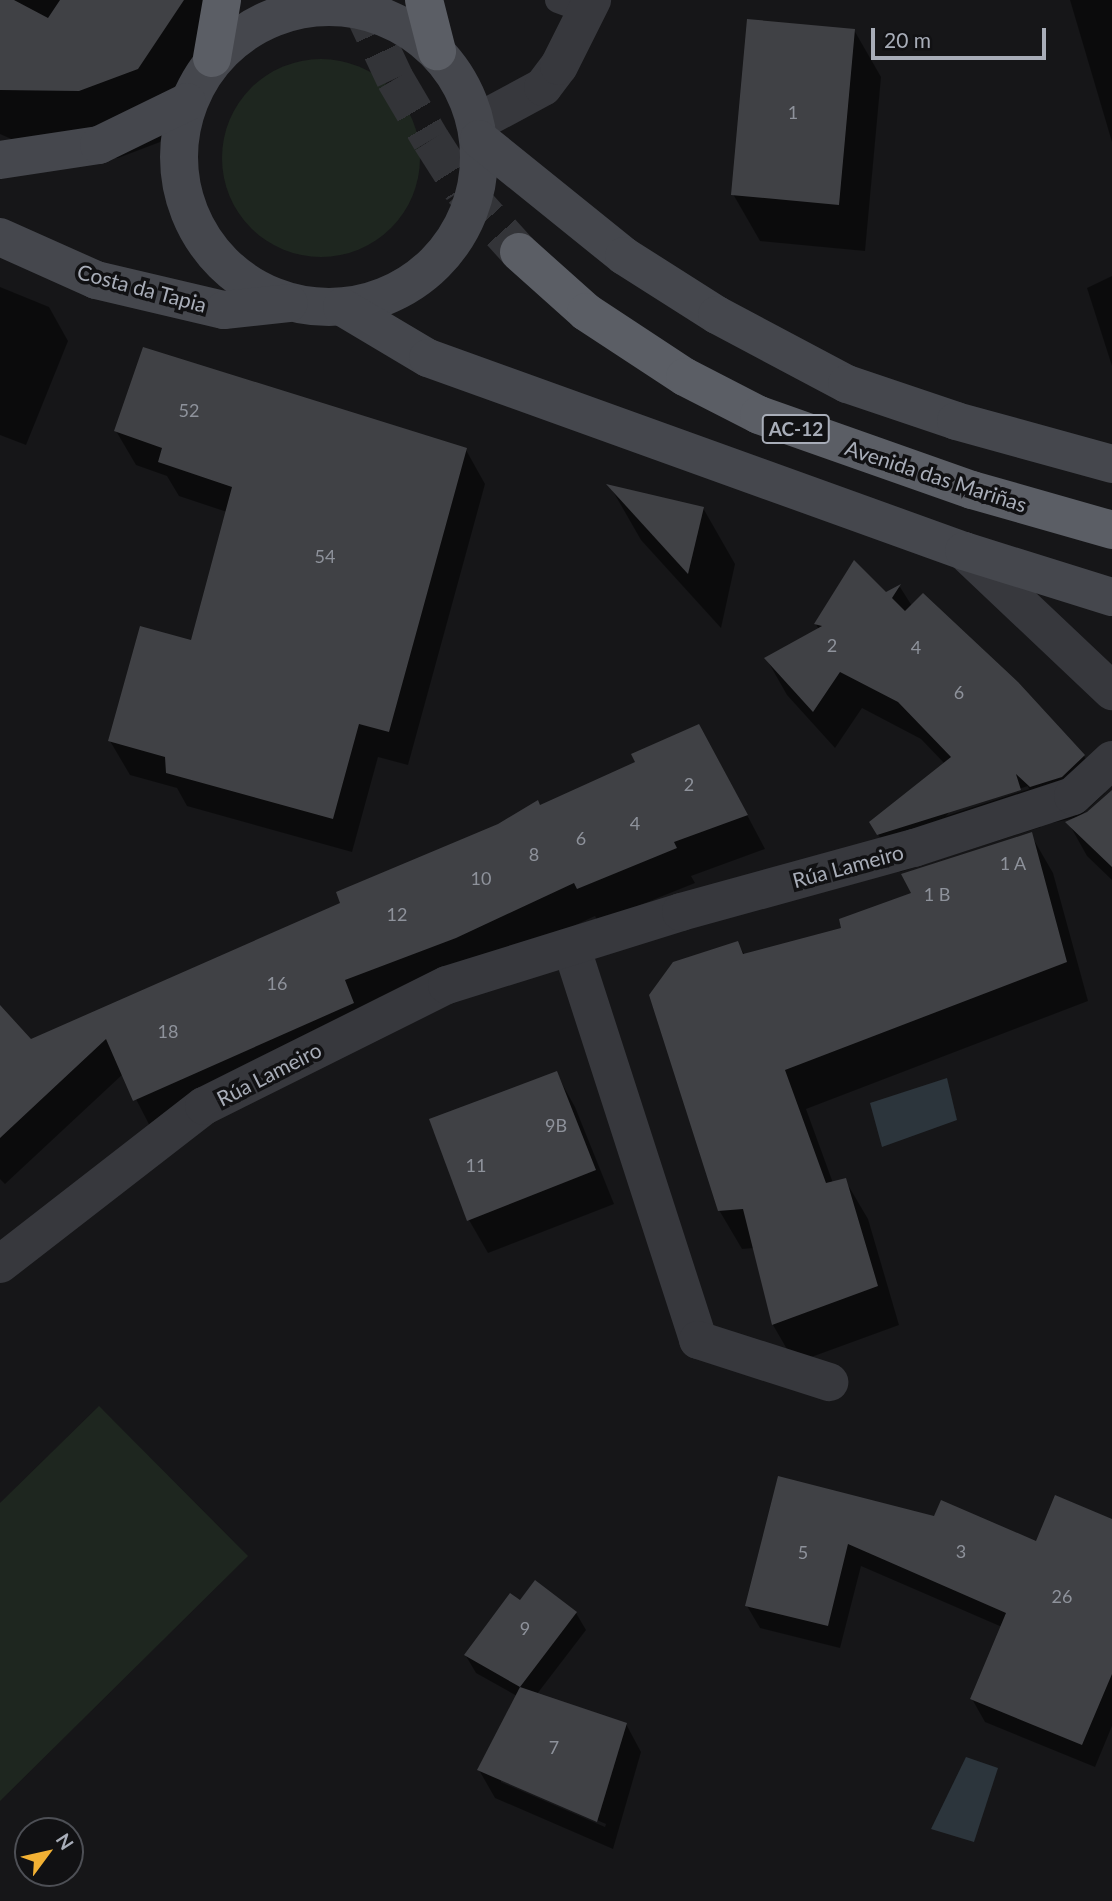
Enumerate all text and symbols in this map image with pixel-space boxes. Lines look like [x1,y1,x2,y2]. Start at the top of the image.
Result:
scale bar [874,14,1049,58]
text: 20 m [884,27,931,52]
house number: 1 [788,101,798,123]
street label: Costa da Tapia [74,259,210,317]
house number: 52 [179,399,199,421]
road number: AC-12 [761,414,831,444]
street label: Avenida das Mariñas [842,435,1030,517]
house number: 54 [315,545,335,567]
house number: 2 [827,634,837,656]
house number: 4 [911,636,921,658]
house number: 6 [954,681,964,703]
house number: 2 [684,773,694,795]
house number: 4 [630,812,640,834]
house number: 6 [576,827,586,849]
street label: Rúa Lameiro [790,839,906,893]
house number: 8 [529,843,539,865]
house number: 1 A [999,852,1027,874]
house number: 10 [471,867,491,889]
house number: 1 B [924,883,950,905]
house number: 12 [387,903,407,925]
house number: 16 [267,972,287,994]
house number: 18 [158,1020,178,1042]
street label: Rúa Lameiro [212,1037,326,1111]
house number: 9B [545,1114,567,1136]
house number: 11 [466,1154,486,1176]
house number: 3 [956,1540,966,1562]
house number: 5 [798,1541,808,1563]
house number: 26 [1052,1585,1072,1607]
house number: 9 [520,1617,530,1639]
house number: 7 [549,1736,559,1758]
north arrow [14,1817,84,1887]
text: N [52,1829,79,1854]

